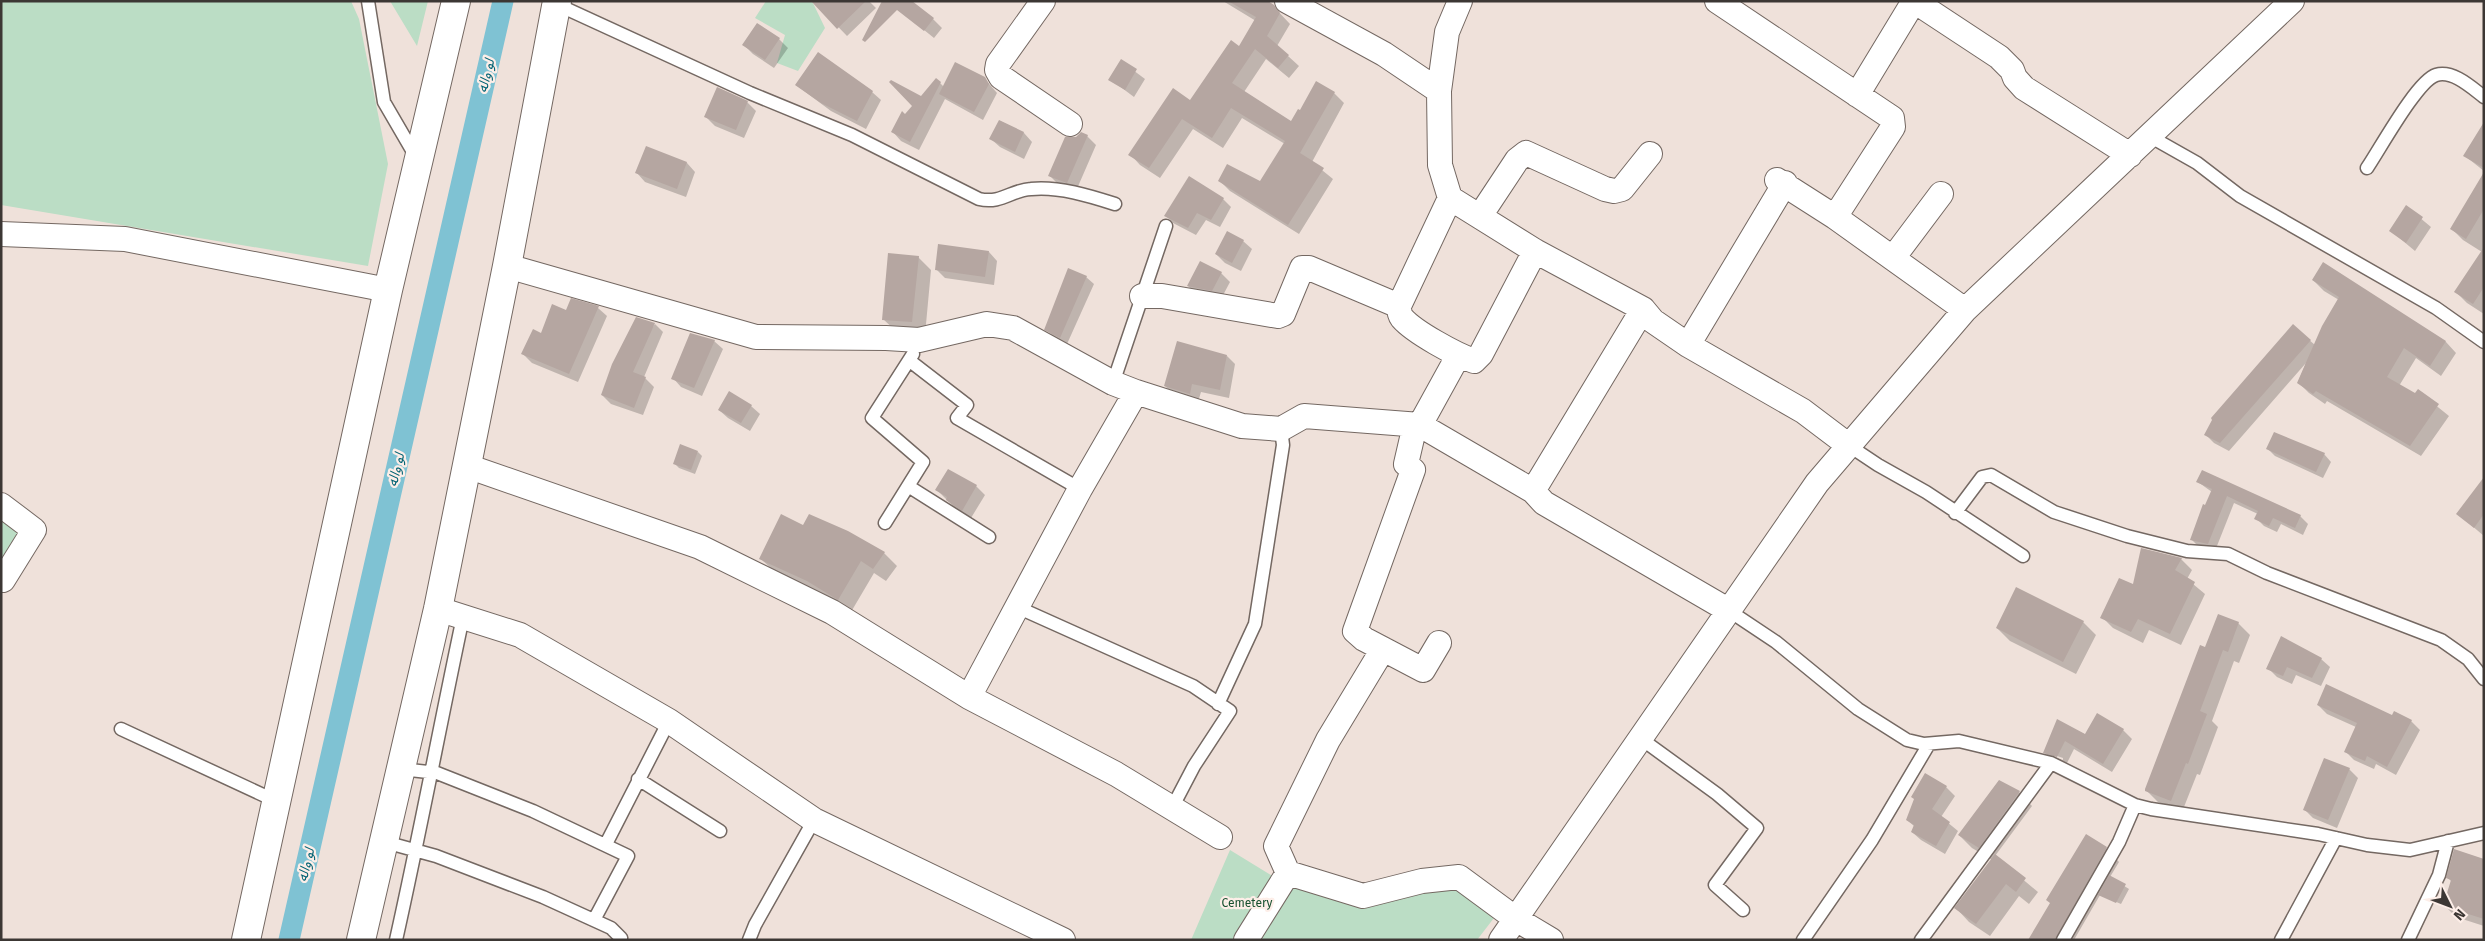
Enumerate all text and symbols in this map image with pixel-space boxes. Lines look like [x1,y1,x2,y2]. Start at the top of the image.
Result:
water label: لو واله [474,56,498,94]
water label: لو واله [384,450,408,488]
water label: لو واله [294,845,318,883]
north arrow [2425,881,2475,931]
park label: Cemetery [1221,896,1273,910]
text: N [2450,905,2469,924]

